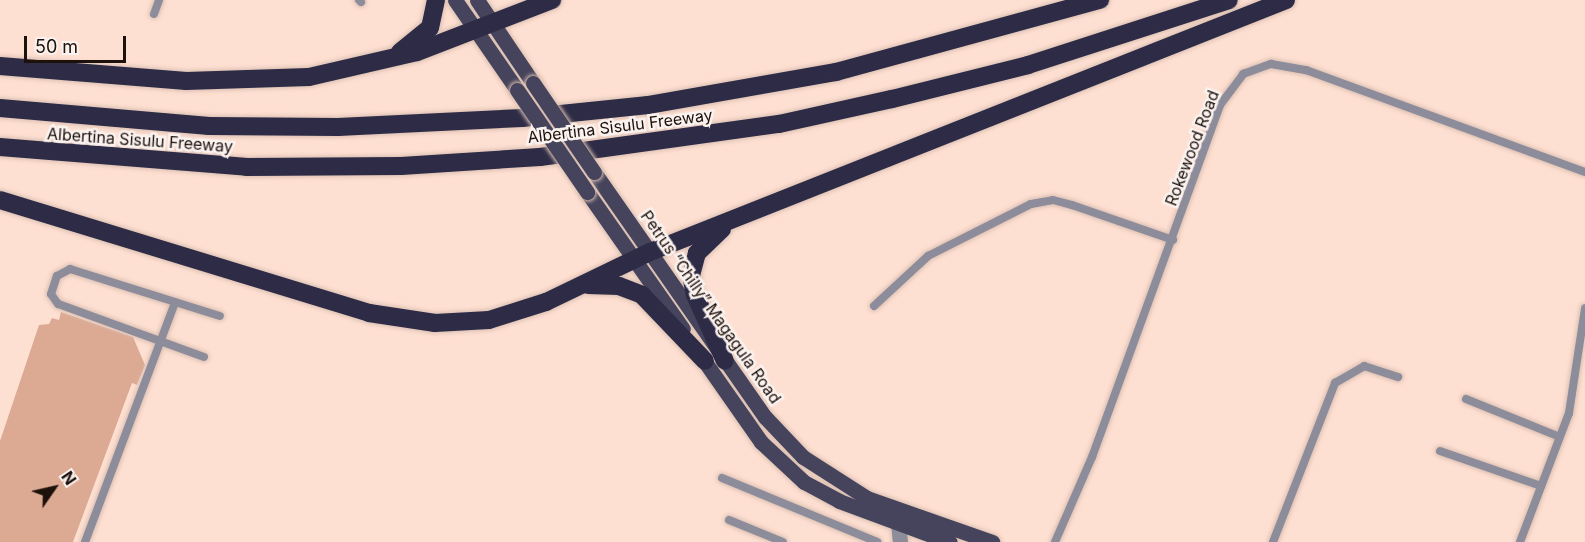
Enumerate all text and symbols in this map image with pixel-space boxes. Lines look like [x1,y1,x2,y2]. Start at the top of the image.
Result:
scale bar [27,24,129,62]
text: 50 m [35,36,78,57]
street label: Rokewood Road [1161,88,1223,208]
street label: Albertina Sisulu Freeway [526,105,714,147]
street label: Albertina Sisulu Freeway [46,124,234,156]
street label: Petrus “Chilly” Magagula Road [637,207,785,407]
north arrow [24,458,84,518]
text: N [57,467,81,489]

